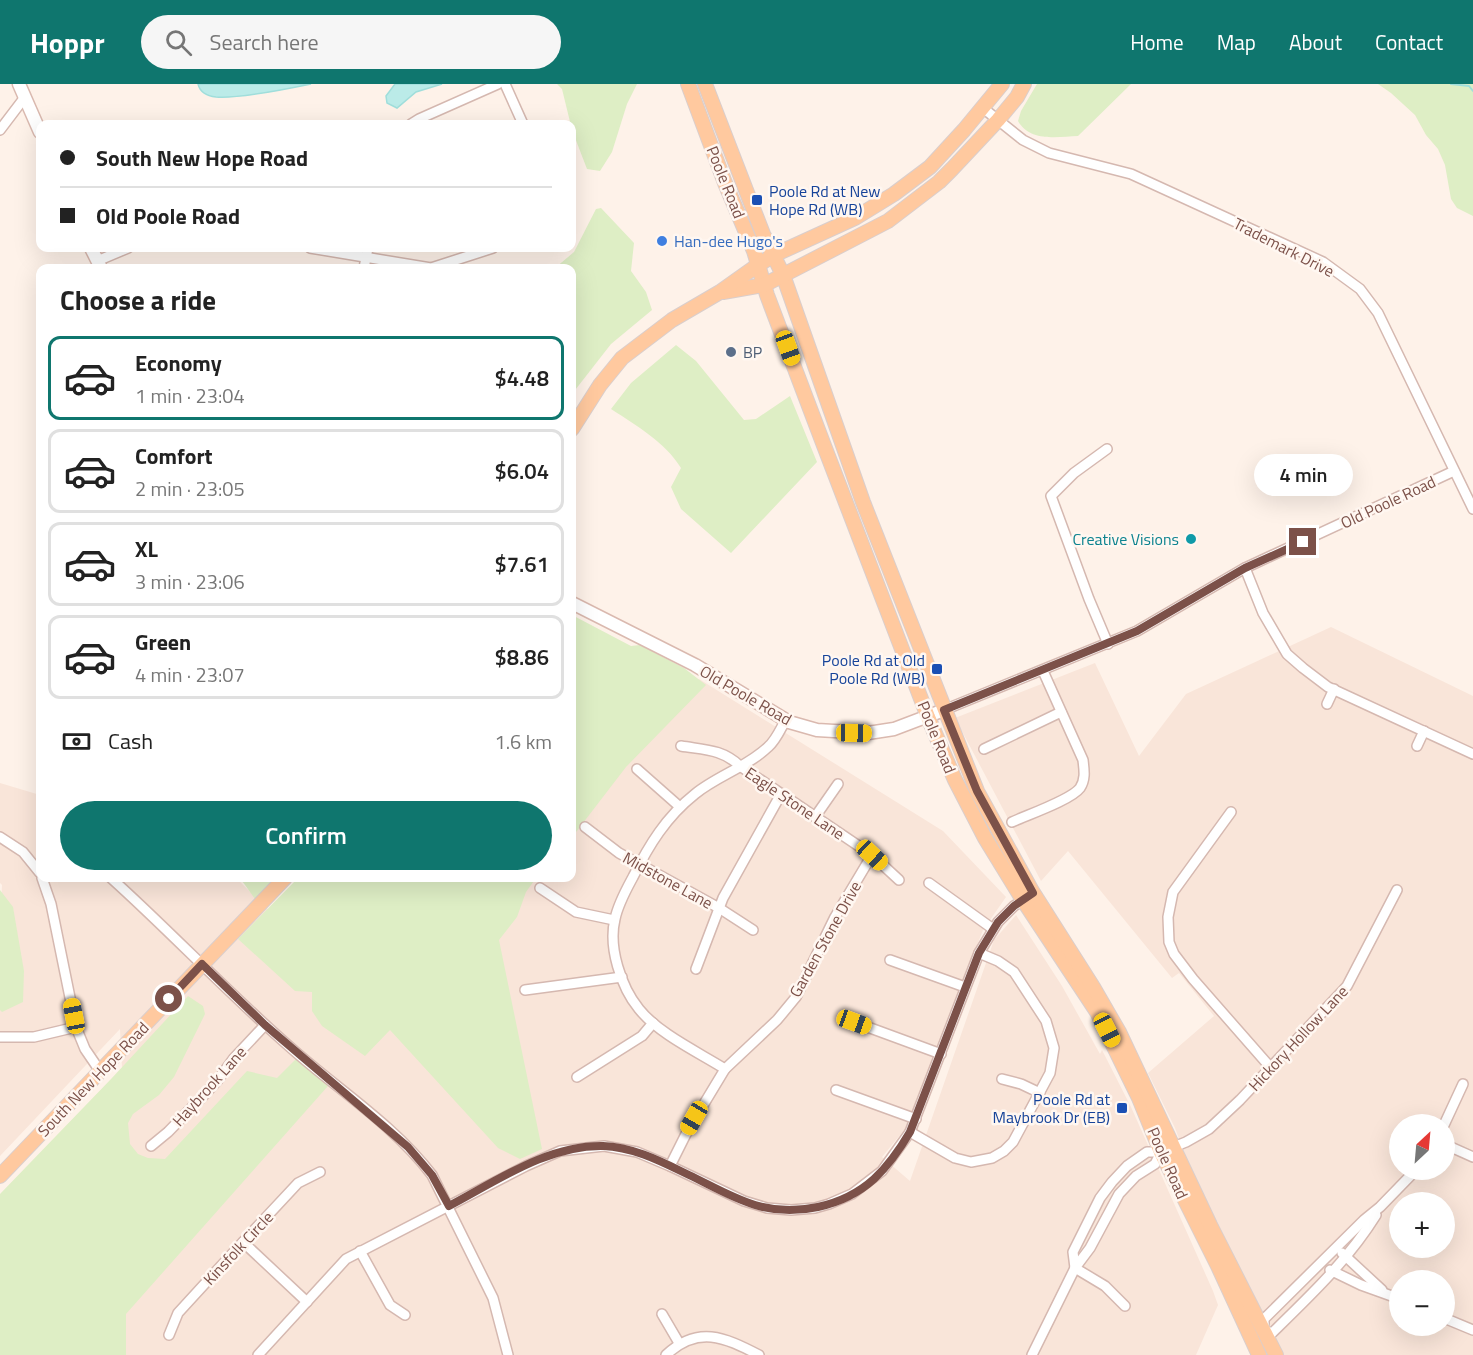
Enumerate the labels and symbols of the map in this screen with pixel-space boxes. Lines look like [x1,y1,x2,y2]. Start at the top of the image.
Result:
street label: Poole Road [701,142,751,222]
place label: Poole Rd at New Hope Rd (WB) [769,179,880,221]
marker: Poole Rd at New Hope Rd (WB) [750,193,764,207]
street label: Trademark Drive [1229,211,1339,283]
place label: Han-dee Hugo's [674,229,783,253]
marker: Han-dee Hugo's [655,234,669,248]
car [773,328,803,368]
place label: BP [743,340,762,364]
marker: BP [724,345,738,359]
callout: 4 min [1254,455,1352,497]
street label: Old Poole Road [1336,469,1440,535]
place label: Creative Visions [1072,527,1179,551]
route end [1289,528,1316,555]
marker: Creative Visions [1184,532,1198,546]
place label: Poole Rd at Old Poole Rd (WB) [822,648,925,690]
street label: Old Poole Road [696,659,796,731]
marker: Poole Rd at Old Poole Rd (WB) [930,662,944,676]
street label: Poole Road [912,697,962,777]
car [836,724,872,742]
street label: Eagle Stone Lane [740,761,850,845]
car [853,836,891,874]
street label: Midstone Lane [619,845,717,915]
street label: Garden Stone Drive [783,876,867,1002]
street label: Hickory Hollow Lane [1243,980,1353,1096]
route start [155,985,182,1012]
car [62,997,86,1035]
car [834,1007,874,1037]
car [1091,1010,1123,1050]
street label: South New Hope Road [32,1016,154,1142]
street label: Haybrook Lane [166,1041,252,1131]
place label: Poole Rd at Maybrook Dr (EB) [992,1087,1110,1129]
car [677,1098,711,1138]
marker: Poole Rd at Maybrook Dr (EB) [1115,1101,1129,1115]
north arrow [1389,1114,1455,1180]
street label: Poole Road [1142,1123,1194,1203]
street label: Kinsfolk Circle [197,1206,279,1290]

